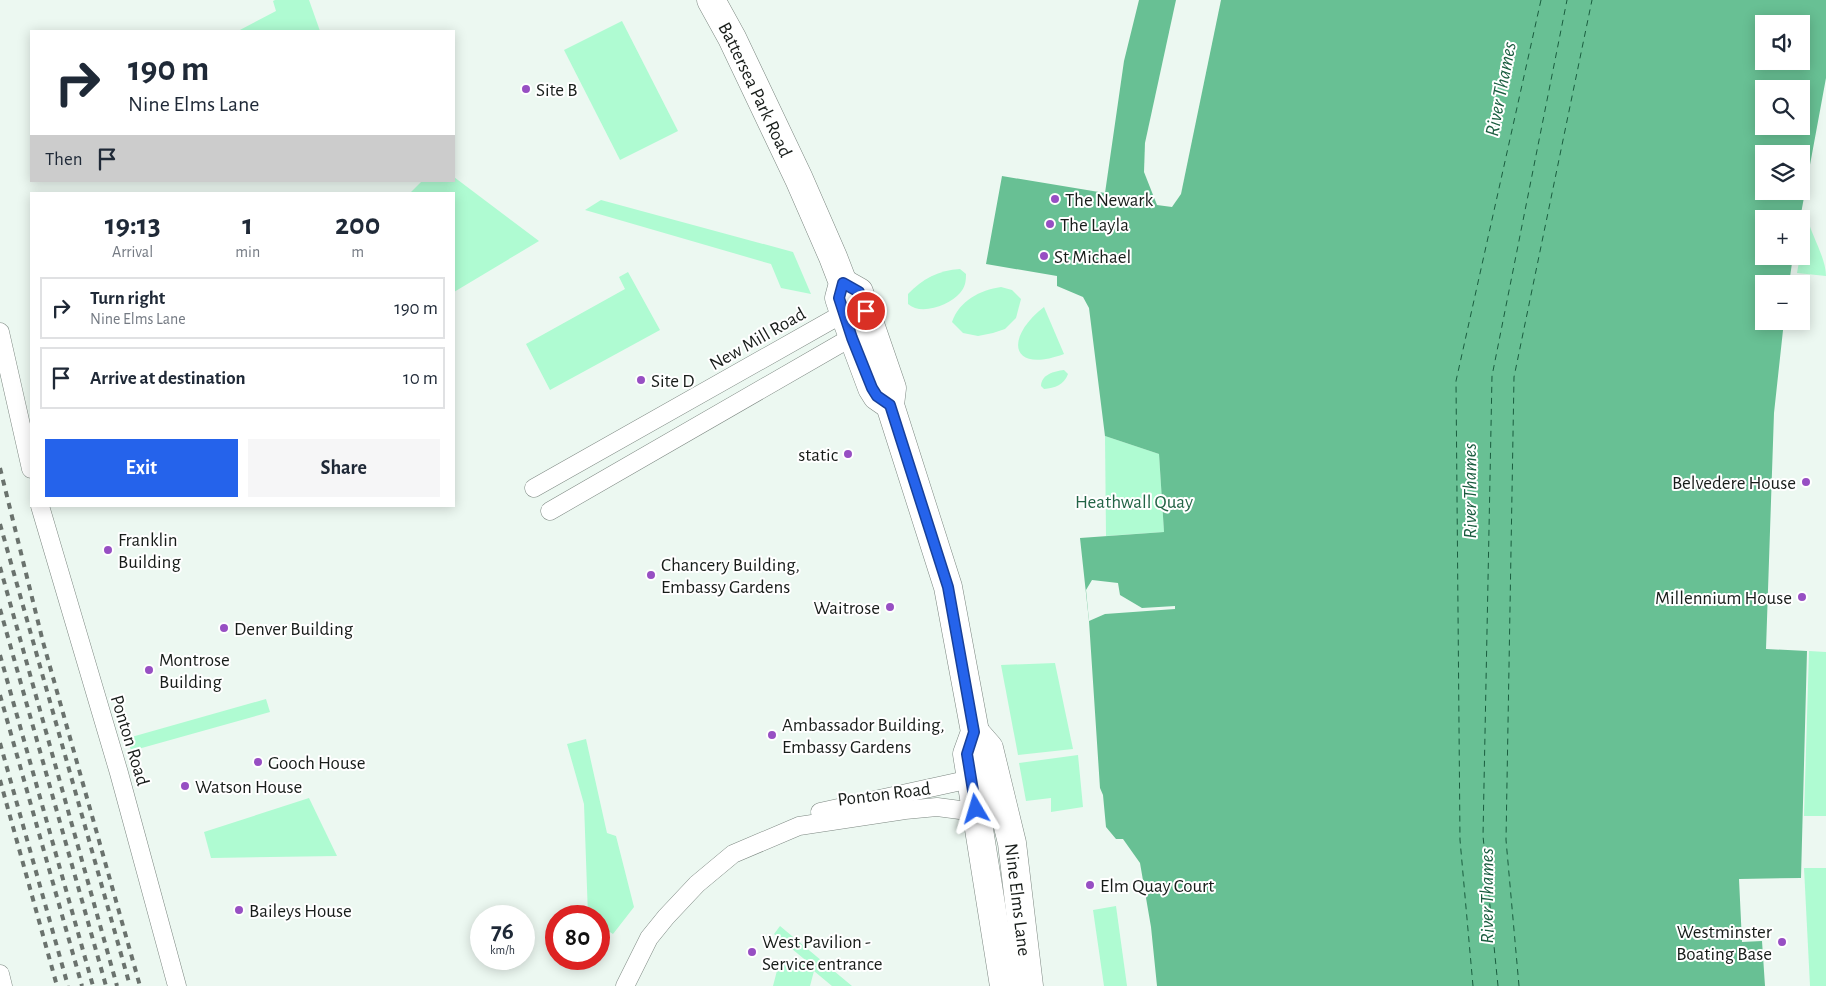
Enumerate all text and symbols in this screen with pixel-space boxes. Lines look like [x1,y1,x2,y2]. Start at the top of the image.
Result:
map controls [1755,15,1810,330]
button: sound [1755,15,1810,70]
street label: Battersea Park Road [714,19,795,160]
water label: River Thames [1482,40,1520,138]
icon: right [45,50,110,115]
text: 190 m [128,52,209,87]
button: search [1755,80,1810,135]
place label: Site B [536,81,577,100]
marker: Site B [520,83,532,95]
text: Nine Elms Lane [128,93,259,115]
icon: arrive [93,145,121,173]
button: layers [1755,145,1810,200]
text: Then [45,150,83,169]
place label: The Newark [1065,191,1153,210]
marker: The Newark [1049,193,1061,205]
text: 19:13 [105,210,161,240]
text: 1 [242,210,253,240]
text: 200 [335,210,380,240]
button: + [1755,210,1810,265]
place label: The Layla [1060,216,1129,235]
marker: The Layla [1044,218,1056,230]
text: Arrival [112,244,153,260]
text: min [235,244,260,260]
text: m [351,244,364,260]
place label: St Michael [1054,248,1131,267]
marker: St Michael [1038,250,1050,262]
button: − [1755,275,1810,330]
text: Turn right [90,289,165,308]
pin [845,290,887,332]
icon: right [47,294,75,322]
icon: arrive [852,297,880,325]
text: 190 m [394,299,438,318]
street label: New Mill Road [707,304,809,374]
text: Nine Elms Lane [90,311,186,327]
icon: arrive [47,364,75,392]
text: Arrive at destination [90,369,246,388]
text: 10 m [403,369,438,388]
place label: Site D [651,372,695,391]
marker: Site D [635,374,647,386]
button: Exit [45,439,238,497]
button: Share [248,439,440,497]
water label: River Thames [1460,443,1480,539]
place label: static [798,446,838,465]
marker: static [842,448,854,460]
place label: Belvedere House [1672,474,1796,493]
marker: Belvedere House [1800,476,1812,488]
park label: Heathwall Quay [1075,493,1193,512]
place label: Franklin Building [118,531,181,572]
marker: Franklin Building [102,544,114,556]
place label: Chancery Building, Embassy Gardens [661,556,800,597]
marker: Chancery Building, Embassy Gardens [645,569,657,581]
place label: Millennium House [1655,589,1792,608]
marker: Millennium House [1796,591,1808,603]
place label: Waitrose [813,599,880,618]
marker: Waitrose [884,601,896,613]
place label: Denver Building [234,620,354,639]
marker: Denver Building [218,622,230,634]
place label: Montrose Building [159,651,230,692]
marker: Montrose Building [143,664,155,676]
street label: Ponton Road [107,693,152,788]
place label: Ambassador Building, Embassy Gardens [782,716,945,757]
marker: Ambassador Building, Embassy Gardens [766,729,778,741]
place label: Gooch House [268,754,365,773]
marker: Gooch House [252,756,264,768]
place label: Watson House [195,778,302,797]
street label: Ponton Road [837,779,932,810]
marker: Watson House [179,780,191,792]
position arrow [949,782,1001,834]
street label: Nine Elms Lane [1001,842,1033,957]
water label: River Thames [1477,848,1497,944]
place label: Elm Quay Court [1100,877,1214,896]
marker: Elm Quay Court [1084,879,1096,891]
place label: Baileys House [249,902,352,921]
marker: Baileys House [233,904,245,916]
speed limit sign: 80 [545,905,610,970]
text: 76 [491,919,514,944]
place label: Westminster Boating Base [1676,923,1772,964]
place label: West Pavilion - Service entrance [762,933,883,974]
marker: Westminster Boating Base [1776,936,1788,948]
text: km/h [490,944,515,956]
marker: West Pavilion - Service entrance [746,946,758,958]

